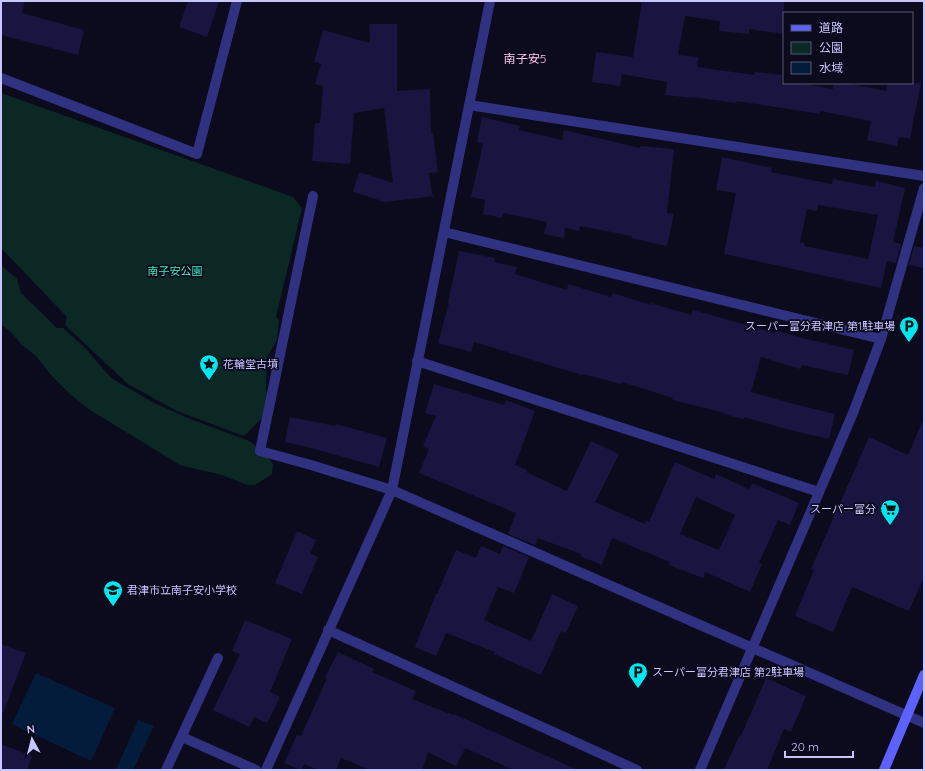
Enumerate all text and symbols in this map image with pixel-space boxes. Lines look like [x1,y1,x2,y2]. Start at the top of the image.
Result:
legend [783,12,913,84]
text: 道路 [819,20,843,35]
text: 公園 [819,40,843,55]
district label: 南子安5 [504,51,546,66]
text: 水域 [819,60,843,75]
park label: 南子安公園 [148,264,203,278]
parking icon: スーパー富分君津店 第1駐車場 [898,315,920,343]
place label: スーパー富分君津店 第1駐車場 [745,319,895,333]
place icon: 花輪堂古墳 [198,353,220,381]
place label: 花輪堂古墳 [223,357,278,371]
supermarket icon: スーパー富分 [879,498,901,526]
place label: スーパー富分 [810,502,876,516]
school or university icon: 君津市立南子安小学校 [102,579,124,607]
place label: 君津市立南子安小学校 [127,583,237,597]
parking icon: スーパー富分君津店 第2駐車場 [627,661,649,689]
place label: スーパー富分君津店 第2駐車場 [652,665,804,679]
north arrow [12,719,52,759]
text: N [26,722,36,737]
scale bar [785,733,853,759]
text: 20 m [791,739,819,754]

